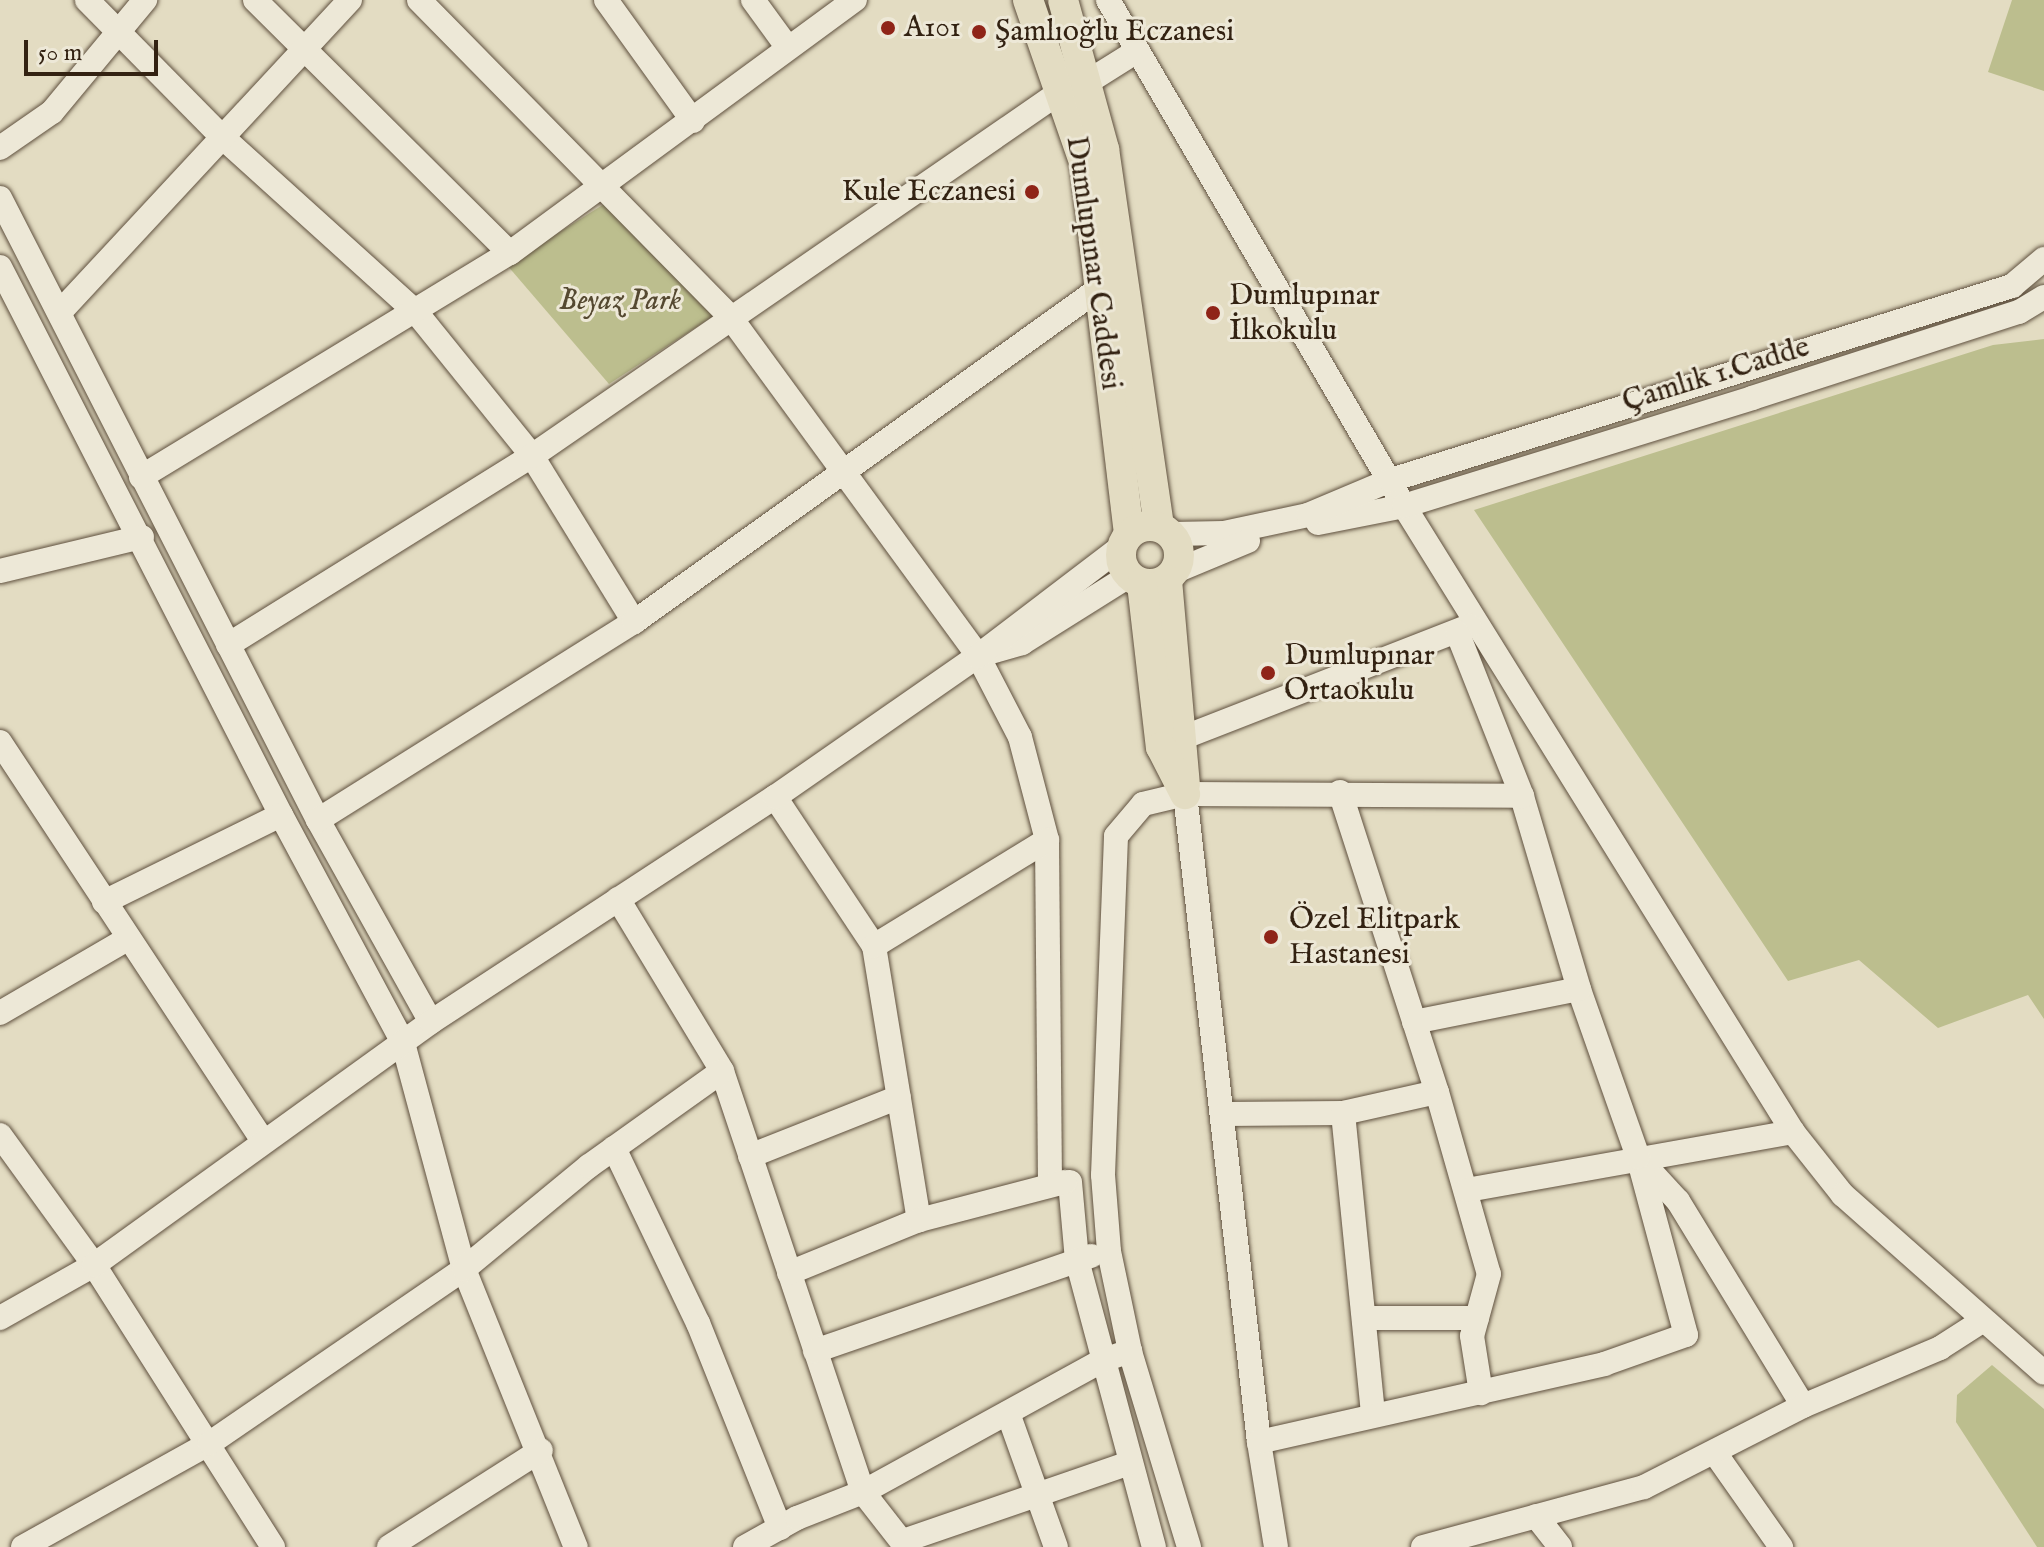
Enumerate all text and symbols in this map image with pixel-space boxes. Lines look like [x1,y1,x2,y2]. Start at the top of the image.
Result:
place label: A101 [904,10,961,46]
place label: Şamlıoğlu Eczanesi [995,14,1234,50]
marker: A101 [879,19,897,37]
marker: Şamlıoğlu Eczanesi [970,23,988,41]
scale bar [28,24,162,74]
text: 50 m [38,38,82,69]
street label: Dumlupınar Caddesi [1057,134,1129,392]
place label: Kule Eczanesi [842,174,1016,210]
marker: Kule Eczanesi [1023,183,1041,201]
place label: Dumlupınar İlkokulu [1229,278,1380,348]
park label: Beyaz Park [559,283,681,319]
marker: Dumlupınar İlkokulu [1204,304,1222,322]
street label: Çamlık 1.Cadde [1618,329,1814,421]
place label: Dumlupınar Ortaokulu [1284,638,1435,708]
marker: Dumlupınar Ortaokulu [1259,664,1277,682]
place label: Özel Elitpark Hastanesi [1289,902,1460,972]
marker: Özel Elitpark Hastanesi [1260,926,1282,948]

